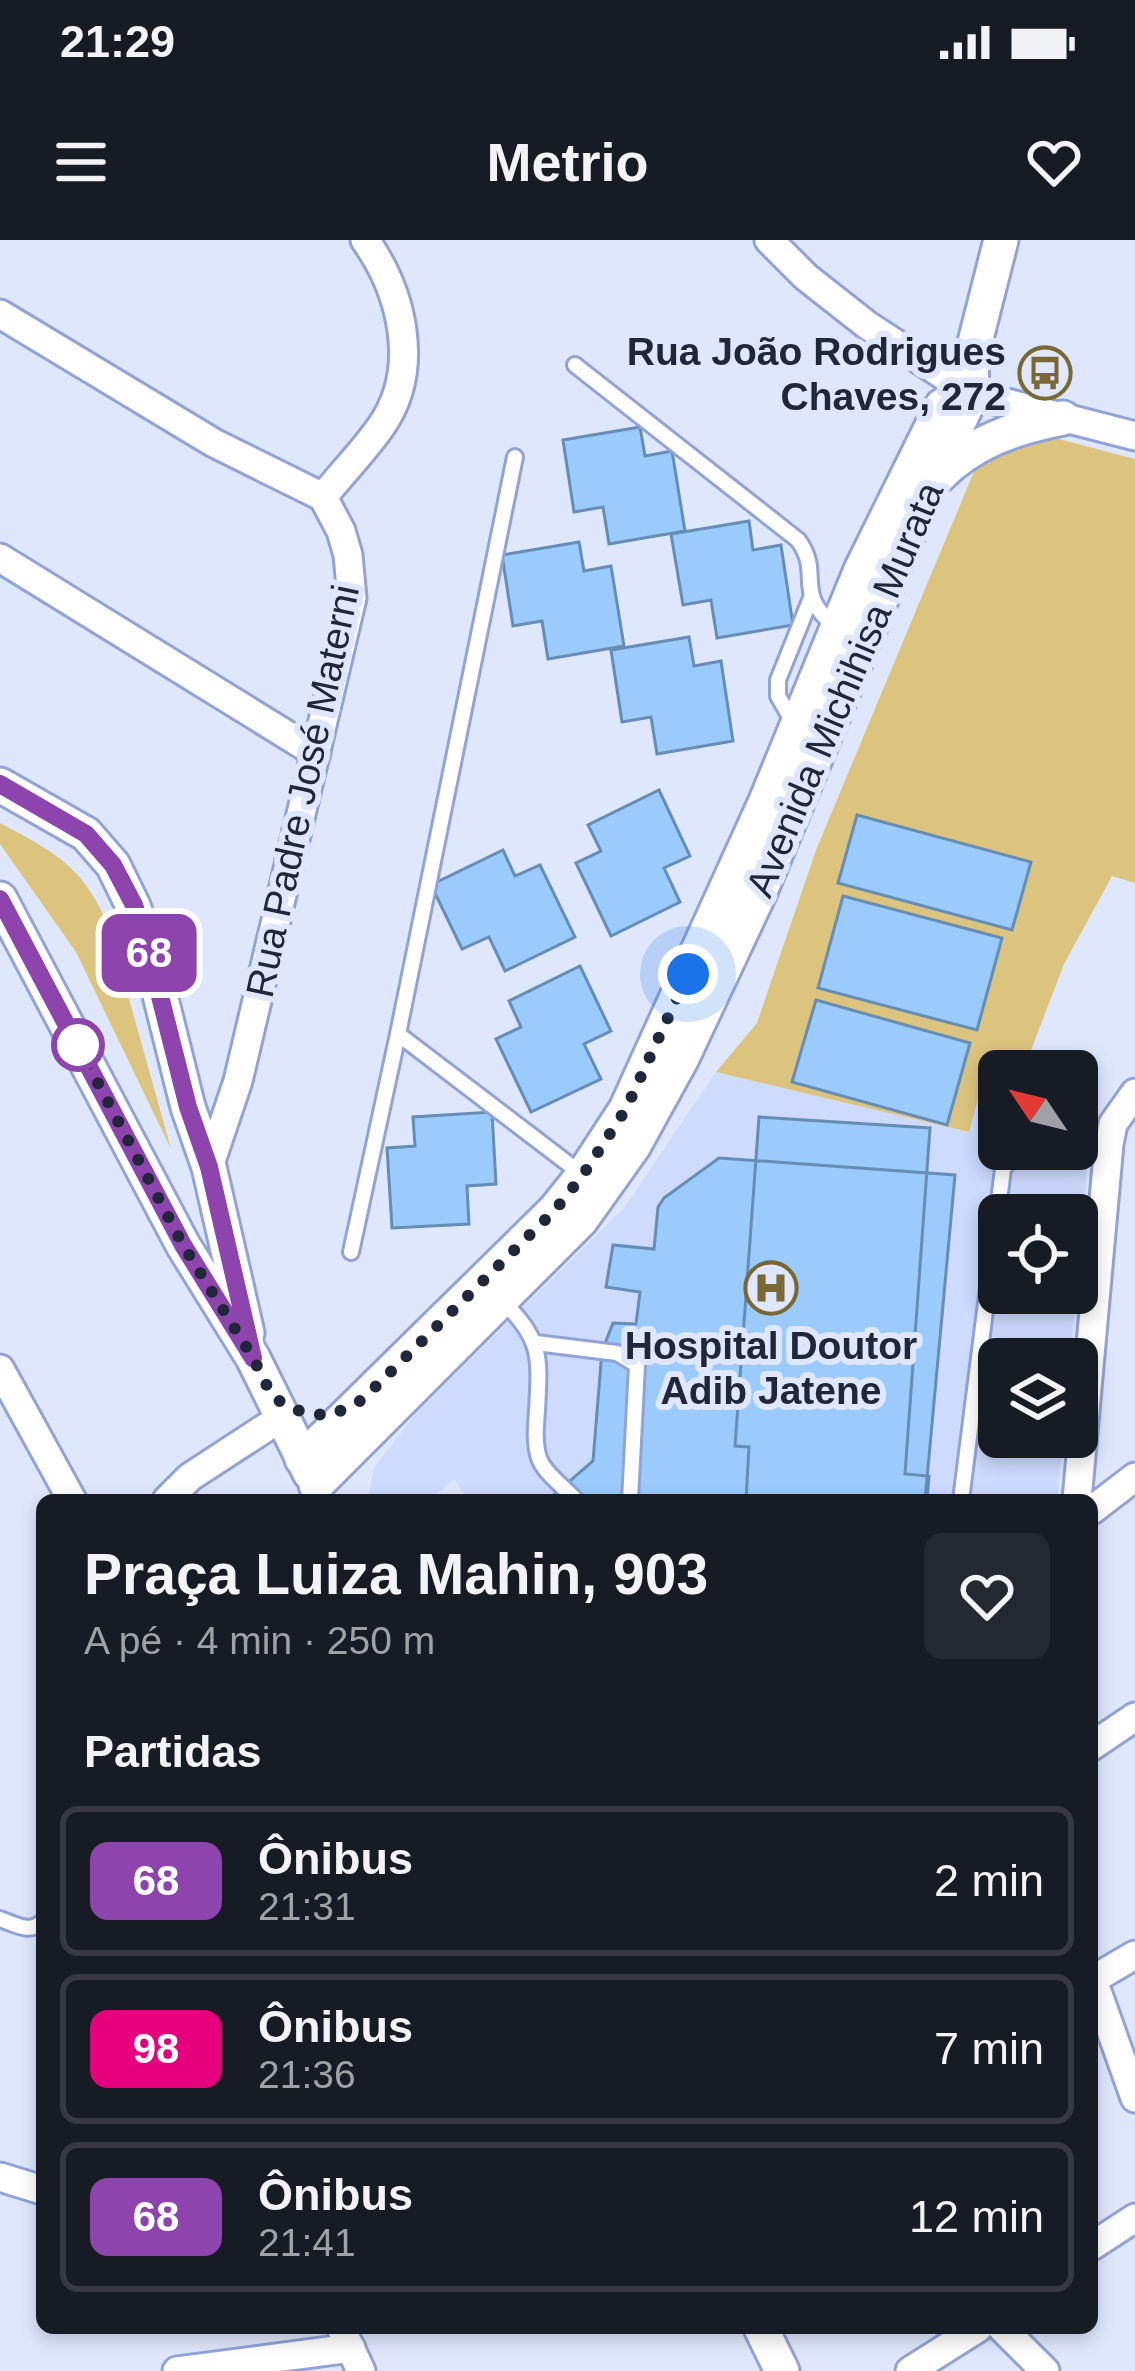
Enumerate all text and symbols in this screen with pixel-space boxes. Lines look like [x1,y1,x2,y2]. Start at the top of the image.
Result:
text: 21:29 [60,16,175,67]
icon: menu [48,129,114,195]
icon: heart [1021,129,1087,195]
text: Metrio [487,132,649,192]
place label: Rua João Rodrigues Chaves, 272 [627,330,1006,418]
bus stop icon: Rua João Rodrigues Chaves, 272 [1017,345,1073,401]
street label: Avenida Michihisa Murata [738,475,951,903]
street label: Rua Padre José Materni [238,581,367,1001]
line badge: 68 [95,914,203,992]
text: 68 [126,929,172,976]
your location [658,944,718,1004]
unlabelled marker [53,1020,103,1070]
north arrow [978,1050,1098,1170]
map controls [978,1050,1098,1458]
button: locate [978,1194,1098,1314]
hospital icon: Hospital Doutor Adib Jatene [743,1260,799,1316]
place label: Hospital Doutor Adib Jatene [625,1324,917,1412]
button: layers [978,1338,1098,1458]
button: heart [924,1533,1050,1659]
text: Praça Luiza Mahin, 903 [84,1542,708,1606]
text: A pé · 4 min · 250 m [84,1619,435,1662]
text: Partidas [84,1726,262,1777]
text: Ônibus [258,1833,413,1884]
text: 2 min [934,1855,1044,1906]
text: 68 [133,1857,179,1904]
text: 21:31 [258,1885,356,1928]
text: Ônibus [258,2001,413,2052]
text: 7 min [934,2023,1044,2074]
text: 98 [133,2025,179,2072]
text: 21:36 [258,2053,356,2096]
text: Ônibus [258,2169,413,2220]
text: 12 min [909,2191,1044,2242]
text: 68 [133,2193,179,2240]
text: 21:41 [258,2221,356,2264]

